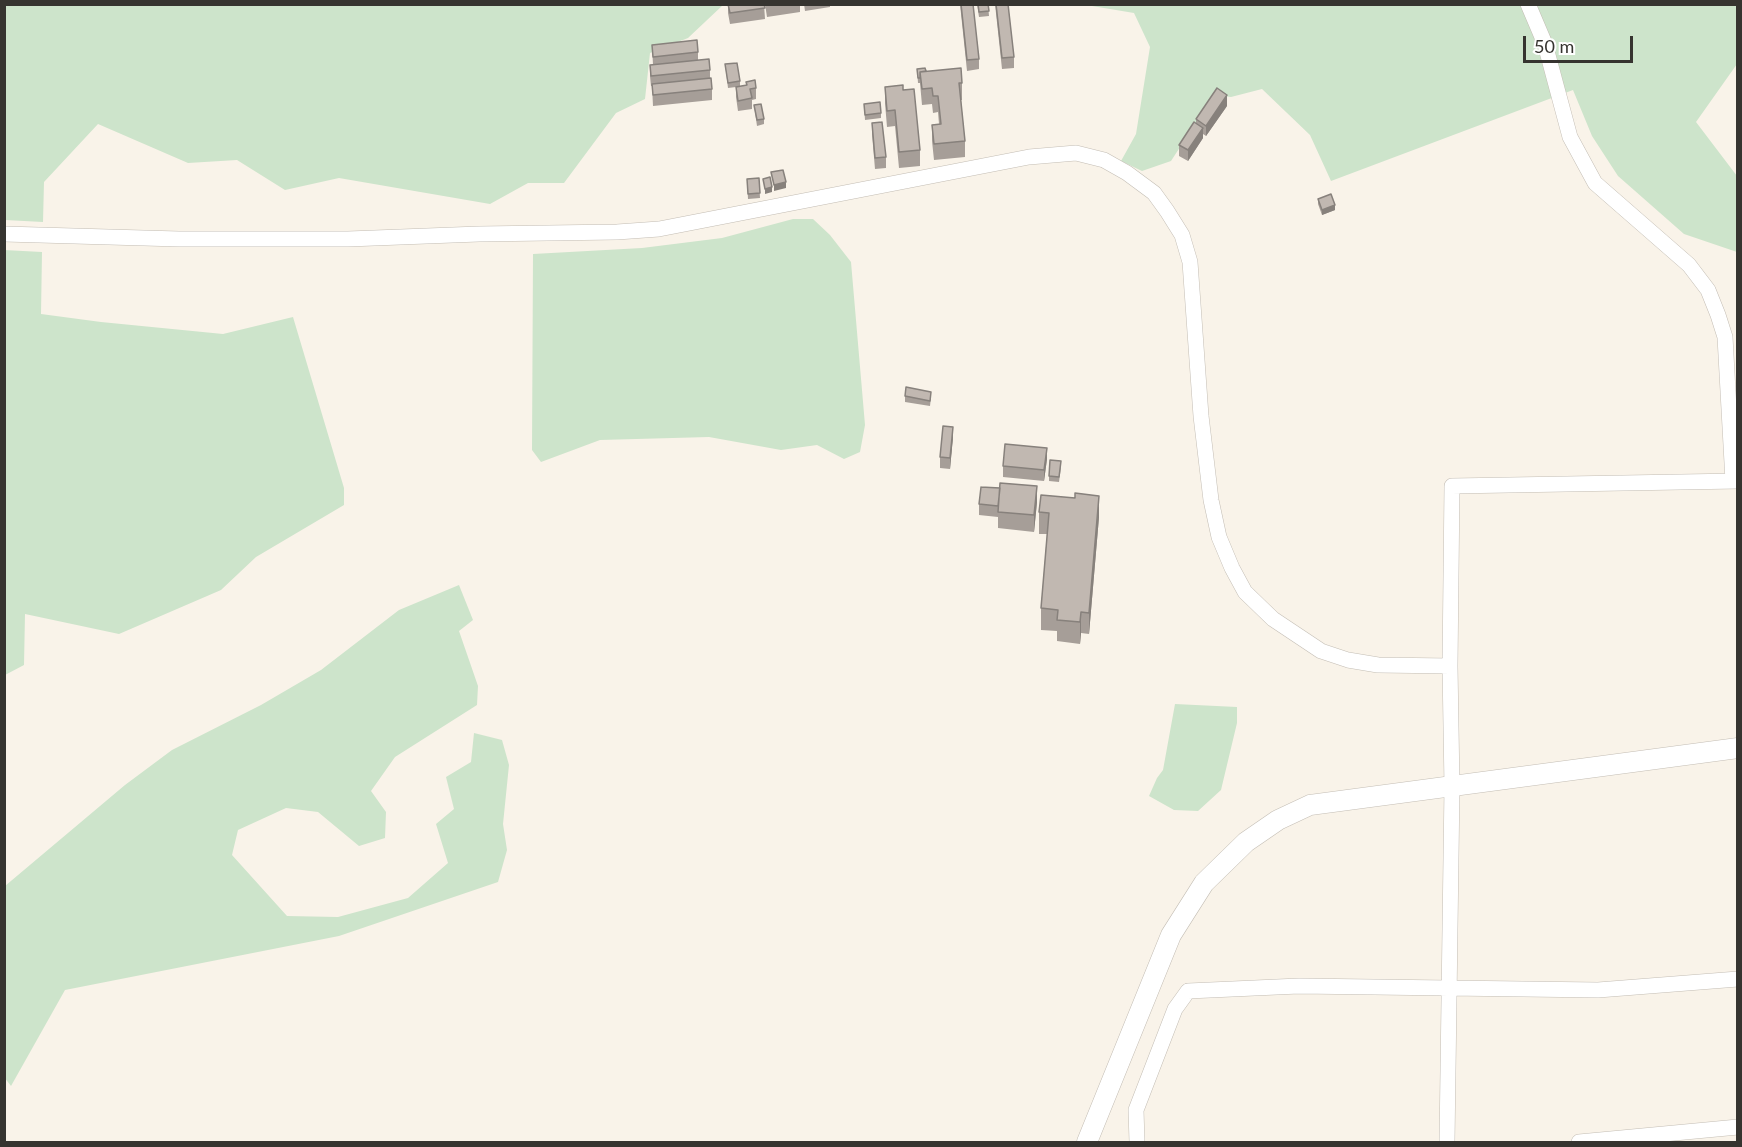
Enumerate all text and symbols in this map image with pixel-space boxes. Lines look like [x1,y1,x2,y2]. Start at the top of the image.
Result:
scale bar [1526,24,1636,62]
text: 50 m [1534,35,1574,57]

